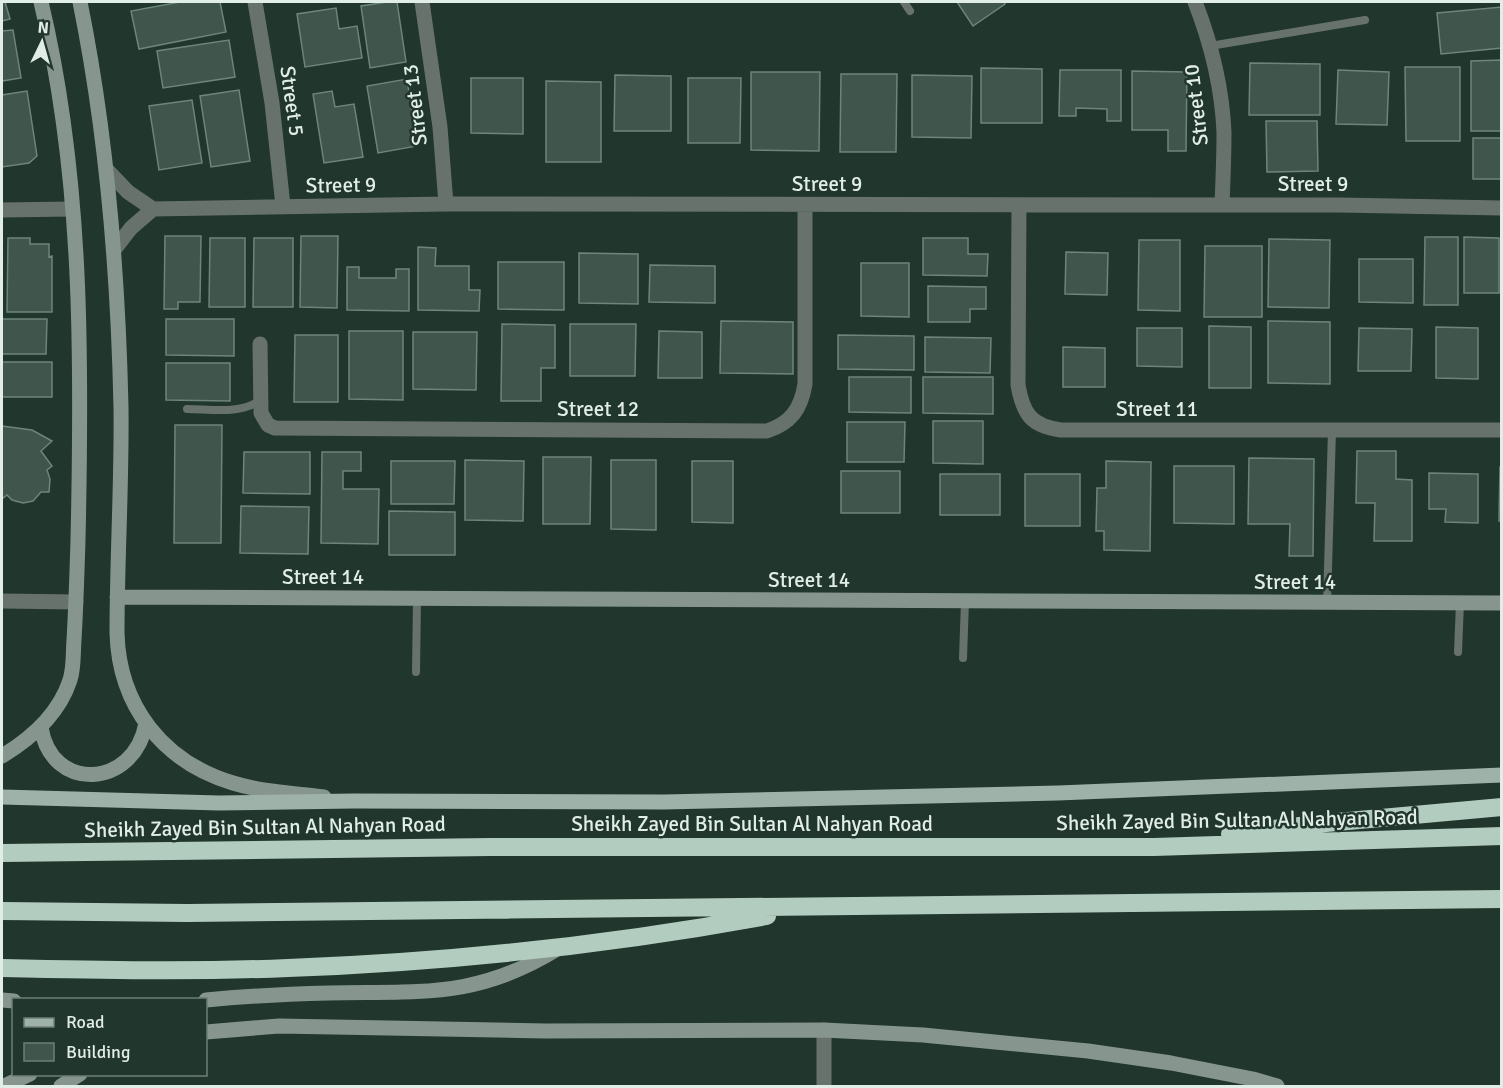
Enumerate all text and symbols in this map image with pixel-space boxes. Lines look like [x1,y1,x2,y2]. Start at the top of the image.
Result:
north arrow [12,12,72,72]
text: N [37,18,50,39]
street label: Street 13 [397,63,433,147]
street label: Street 10 [1178,63,1214,147]
street label: Street 5 [274,64,310,138]
street label: Street 9 [305,171,377,199]
street label: Street 9 [792,171,862,197]
street label: Street 9 [1278,171,1348,197]
street label: Street 12 [557,396,639,422]
street label: Street 11 [1116,396,1198,422]
street label: Street 14 [282,564,364,590]
street label: Street 14 [768,567,850,593]
street label: Street 14 [1254,569,1336,595]
street label: Sheikh Zayed Bin Sultan Al Nahyan Road [1056,804,1418,836]
street label: Sheikh Zayed Bin Sultan Al Nahyan Road [84,811,446,843]
street label: Sheikh Zayed Bin Sultan Al Nahyan Road [571,811,933,837]
legend [12,998,207,1076]
text: Road [66,1011,105,1033]
text: Building [66,1041,130,1063]

